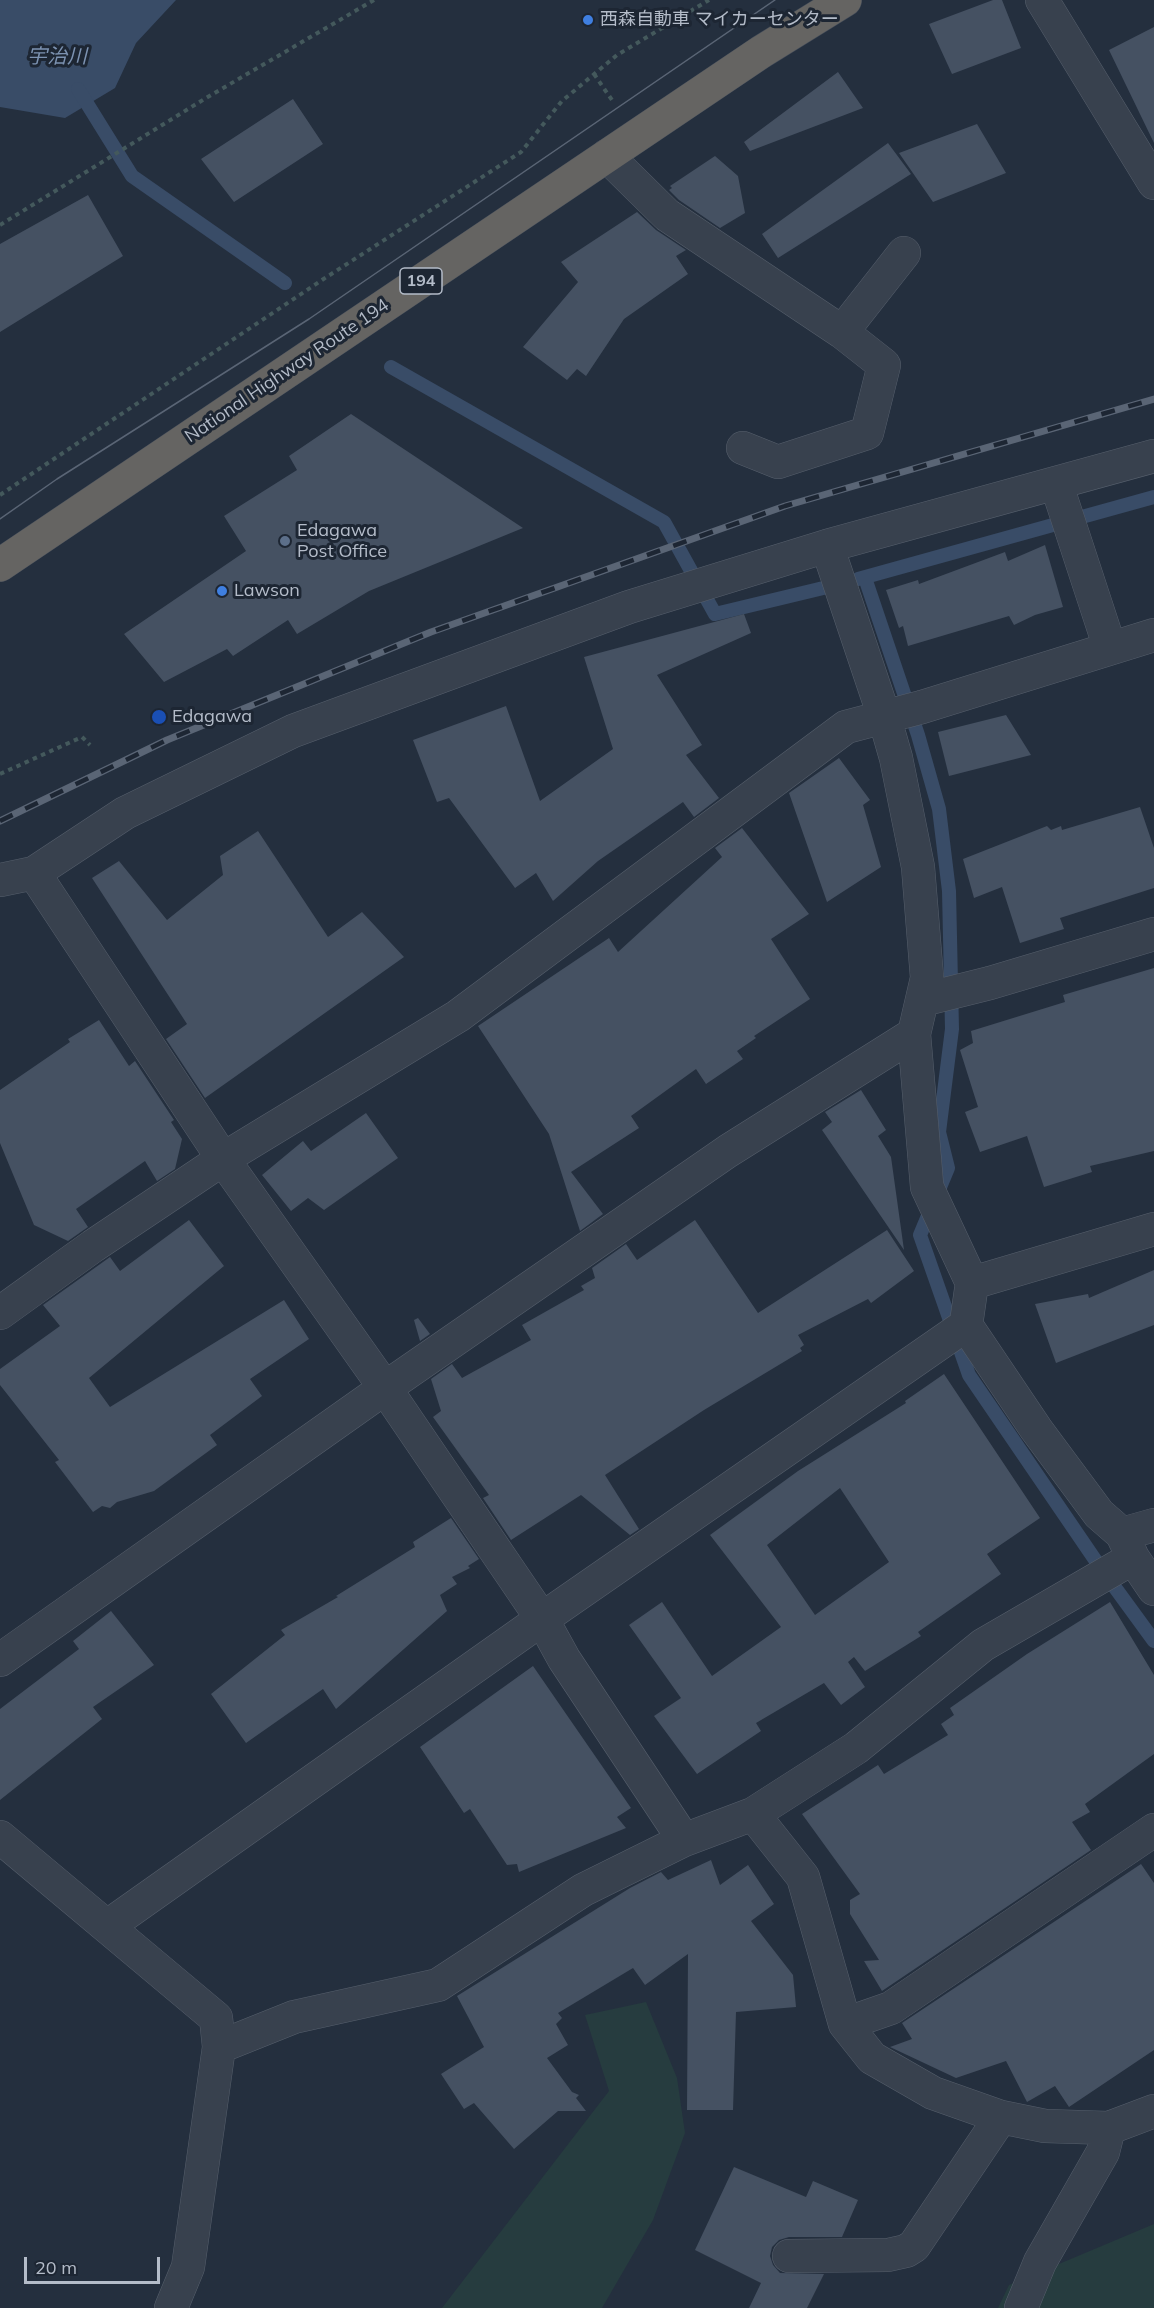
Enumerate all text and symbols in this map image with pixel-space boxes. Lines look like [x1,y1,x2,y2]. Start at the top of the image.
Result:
place label: 西森自動車 マイカーセンター [600,9,839,31]
marker: 西森自動車 マイカーセンター [581,13,595,27]
water label: 宇治川 [27,45,87,69]
road number: 194 [400,268,442,294]
street label: National Highway Route 194 [181,295,393,447]
place label: Edagawa Post Office [297,520,387,562]
marker: Edagawa Post Office [278,534,292,548]
place label: Lawson [234,580,300,602]
marker: Lawson [215,584,229,598]
place label: Edagawa [172,706,252,728]
marker: Edagawa [150,708,168,726]
scale bar [27,2245,164,2283]
text: 20 m [35,2256,77,2279]

